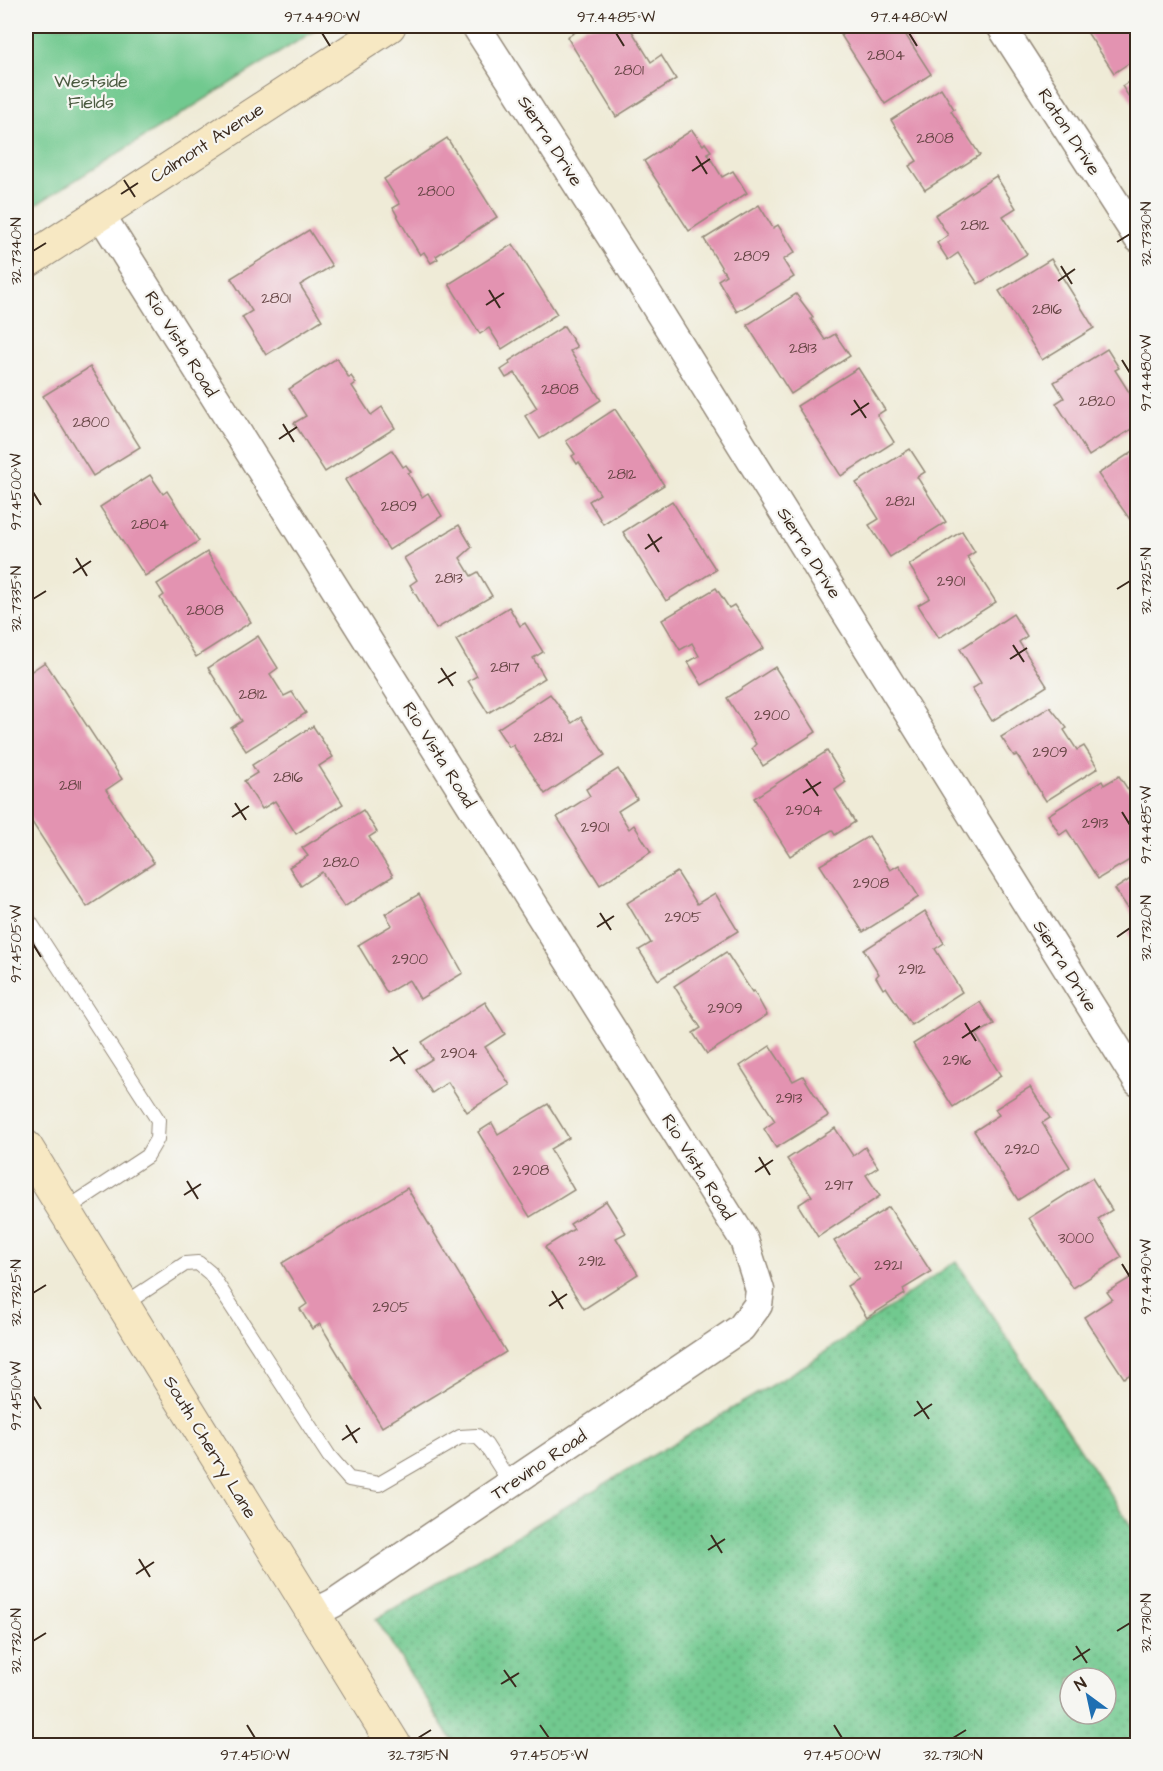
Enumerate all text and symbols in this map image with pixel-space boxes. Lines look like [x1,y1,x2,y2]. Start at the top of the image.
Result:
text: 97.4490°W [284,7,360,28]
text: 97.4485°W [577,7,655,28]
text: 97.4480°W [871,7,947,28]
house number: 2804 [867,45,905,66]
house number: 2801 [614,60,644,81]
park label: Westside Fields [54,69,128,115]
street label: Raton Drive [1032,84,1107,181]
street label: Sierra Drive [511,91,589,191]
street label: Calmont Avenue [145,97,269,189]
house number: 2808 [916,128,954,149]
house number: 2800 [417,181,455,202]
text: 32.7330°N [1136,202,1157,266]
house number: 2812 [961,215,990,236]
text: 32.7340°N [6,217,27,285]
house number: 2809 [734,246,770,267]
street label: Rio Vista Road [138,286,224,402]
house number: 2801 [261,288,291,309]
house number: 2816 [1032,299,1062,320]
text: 97.4480°W [1136,335,1157,411]
house number: 2813 [789,338,817,359]
house number: 2808 [541,379,579,400]
house number: 2820 [1079,391,1116,412]
house number: 2800 [72,412,110,433]
text: 97.4500°W [6,453,27,531]
house number: 2812 [608,464,637,485]
house number: 2821 [886,491,914,512]
house number: 2809 [381,496,417,517]
street label: Sierra Drive [771,502,847,604]
house number: 2804 [131,514,169,535]
text: 32.7325°N [1136,547,1157,615]
text: 32.7335°N [6,566,27,632]
house number: 2813 [435,568,463,589]
house number: 2901 [937,571,965,592]
house number: 2808 [186,600,224,621]
house number: 2817 [490,657,520,678]
house number: 2812 [239,684,268,705]
street label: Rio Vista Road [396,697,482,813]
house number: 2900 [754,705,791,726]
house number: 2821 [534,727,562,748]
house number: 2909 [1032,742,1068,763]
house number: 2816 [273,767,303,788]
house number: 2811 [59,775,81,796]
text: 97.4485°W [1136,786,1157,864]
house number: 2904 [786,800,822,821]
house number: 2913 [1082,813,1109,834]
house number: 2901 [581,817,609,838]
house number: 2820 [323,852,360,873]
house number: 2908 [853,873,889,894]
text: 32.7320°N [1136,895,1157,961]
text: 97.4505°W [6,905,27,983]
house number: 2905 [664,907,702,928]
street label: Sierra Drive [1027,915,1103,1017]
house number: 2900 [392,949,429,970]
house number: 2912 [898,959,926,980]
house number: 2909 [707,998,743,1019]
house number: 2904 [441,1043,477,1064]
house number: 2916 [943,1050,972,1071]
house number: 2913 [776,1088,803,1109]
street label: Rio Vista Road [655,1109,741,1225]
house number: 2920 [1004,1139,1040,1160]
house number: 2908 [513,1160,549,1181]
house number: 2917 [825,1175,853,1196]
house number: 3000 [1058,1228,1095,1249]
text: 97.4490°W [1136,1239,1157,1315]
house number: 2912 [578,1251,606,1272]
house number: 2921 [874,1255,902,1276]
text: 32.7325°N [6,1259,27,1327]
house number: 2905 [372,1297,410,1318]
text: 97.4510°W [6,1361,27,1431]
street label: South Cherry Lane [156,1371,263,1524]
street label: Trevino Road [486,1424,592,1506]
text: 32.7310°N [1136,1593,1157,1653]
text: 32.7320°N [6,1608,27,1674]
north arrow [1058,1666,1118,1726]
text: N [1070,1672,1091,1696]
text: 97.4510°W [220,1745,290,1766]
text: 32.7315°N [388,1745,448,1766]
text: 97.4505°W [510,1745,588,1766]
text: 97.4500°W [803,1745,881,1766]
text: 32.7310°N [923,1745,983,1766]

